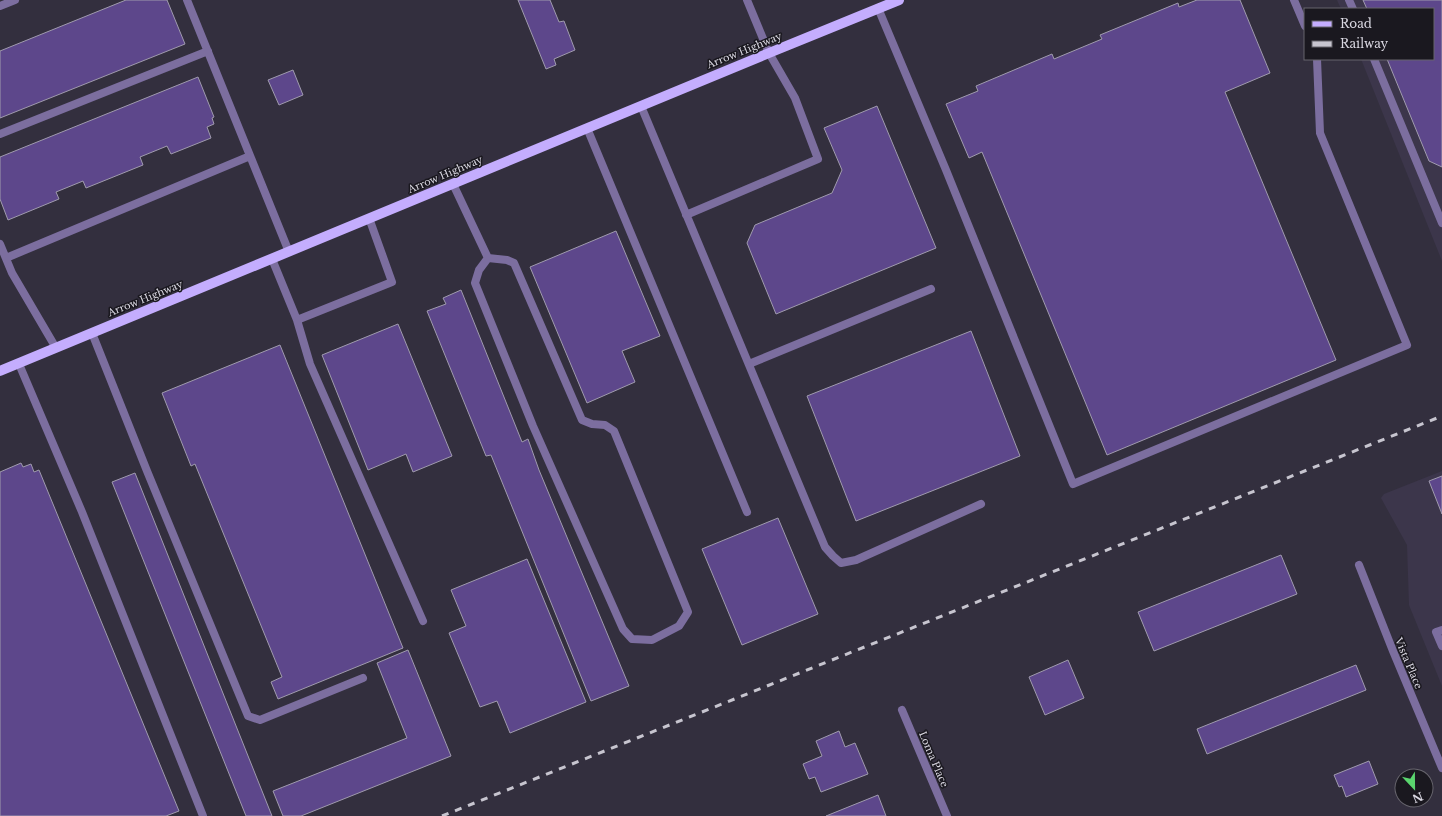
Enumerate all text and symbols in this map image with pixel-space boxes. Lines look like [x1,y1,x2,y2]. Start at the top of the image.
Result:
legend [1304,8,1434,60]
text: Road [1340,16,1372,31]
street label: Arrow Highway [704,29,784,72]
text: Railway [1340,36,1389,51]
street label: Arrow Highway [405,153,485,196]
street label: Arrow Highway [105,277,185,320]
street label: Vista Place [1392,635,1425,691]
street label: Loma Place [916,729,951,789]
north arrow [1394,768,1434,808]
text: N [1410,789,1425,806]

